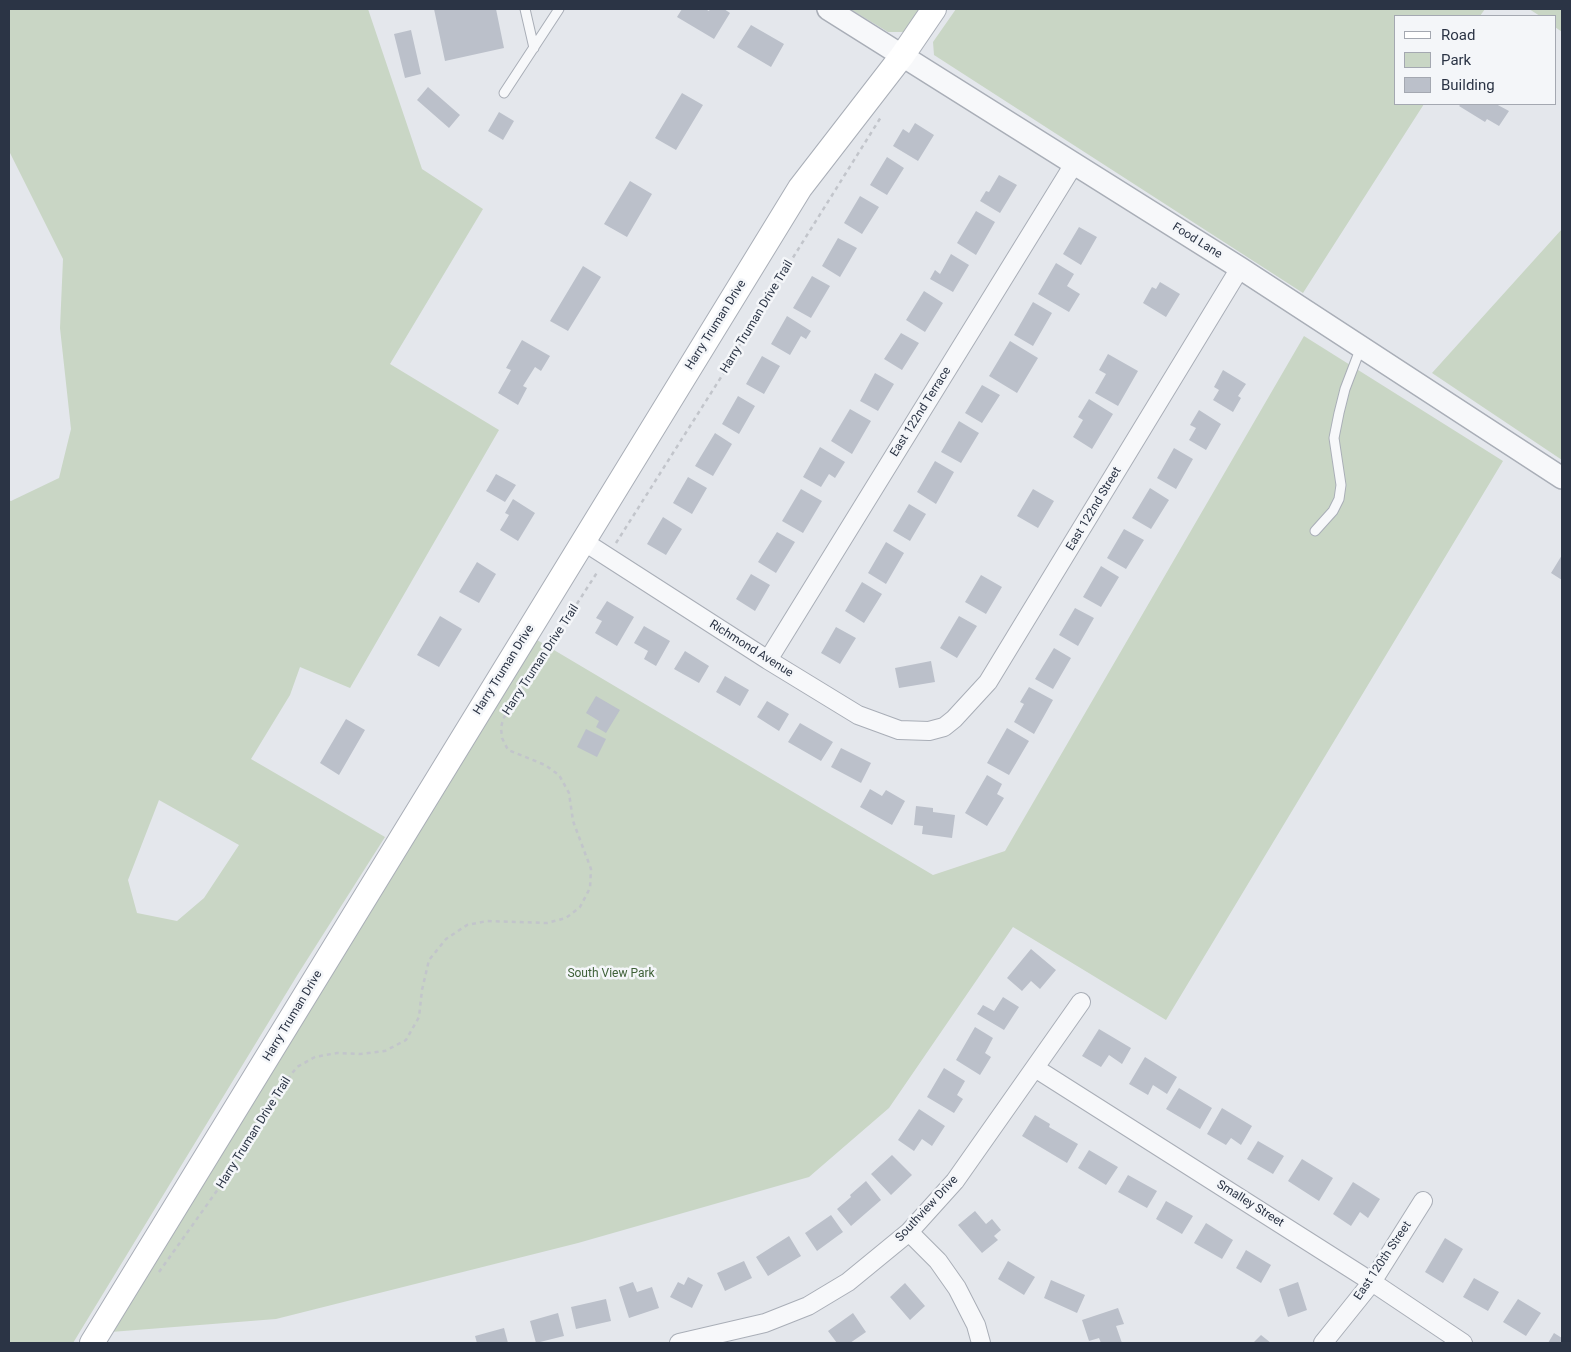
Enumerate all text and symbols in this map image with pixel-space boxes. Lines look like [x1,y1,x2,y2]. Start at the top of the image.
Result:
legend [1394,15,1556,105]
text: Road [1441,26,1475,44]
text: Park [1441,51,1471,69]
text: Building [1441,76,1495,94]
street label: Food Lane [1169,220,1225,262]
street label: Harry Truman Drive Trail [718,258,796,376]
street label: Harry Truman Drive [683,278,749,372]
street label: East 122nd Terrace [888,364,954,460]
street label: East 122nd Street [1063,465,1125,553]
street label: Harry Truman Drive Trail [500,602,582,718]
street label: Richmond Avenue [706,617,796,681]
street label: Harry Truman Drive [471,623,537,717]
park label: South View Park [567,967,655,981]
street label: Harry Truman Drive [260,968,326,1064]
street label: Harry Truman Drive Trail [214,1075,294,1191]
street label: Southview Drive [893,1173,961,1245]
street label: Smalley Street [1214,1178,1286,1230]
street label: East 120th Street [1351,1219,1415,1303]

